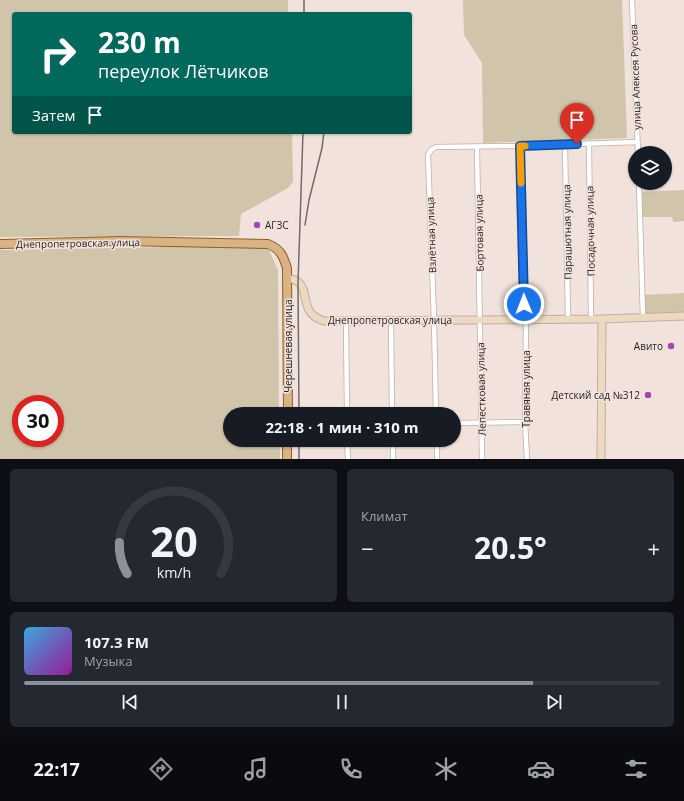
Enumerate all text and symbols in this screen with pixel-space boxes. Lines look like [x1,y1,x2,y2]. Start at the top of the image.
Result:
text: 230 m [98,23,181,61]
street label: улица Алексея Русова [626,24,644,130]
icon: right [32,28,84,80]
text: переулок Лётчиков [98,59,269,83]
pin [560,103,594,144]
icon: arrive [84,104,106,126]
text: Затем [32,105,76,125]
icon: arrive [566,109,588,131]
map controls [628,146,672,190]
button: layers [628,146,672,190]
street label: Парашютная улица [559,184,575,280]
street label: Посадочная улица [582,186,598,276]
street label: Бортовая улица [471,194,487,272]
street label: Взлётная улица [423,197,439,273]
place label: АГЗС [265,218,289,232]
marker: АГЗС [252,220,262,230]
street label: Днепропетровская улица [16,235,140,251]
position arrow [503,283,545,325]
street label: Черешневая улица [281,299,295,393]
street label: Днепропетровская улица [328,313,452,327]
place label: Авито [634,339,663,353]
marker: Авито [666,341,676,351]
street label: Лепестковая улица [473,342,489,436]
street label: Травяная улица [519,350,533,428]
place label: Детский сад №312 [552,388,640,402]
marker: Детский сад №312 [643,390,653,400]
speed limit sign: 30 [12,395,64,447]
text: 22:18 · 1 мин · 310 m [266,417,418,437]
text: Климат [361,507,408,525]
text: 20 [150,512,197,568]
text: 20.5° [474,527,547,568]
text: − [361,533,374,563]
text: + [647,533,660,563]
text: km/h [156,562,191,581]
text: 107.3 FM [84,632,149,652]
text: Музыка [84,652,132,670]
icon: previous [119,691,141,713]
icon: pause [331,691,353,713]
icon: next [543,691,565,713]
icon: directions [147,755,175,783]
icon: music [242,755,270,783]
icon: phone [337,755,365,783]
icon: climate [432,755,460,783]
icon: car [527,755,555,783]
icon: filters [622,755,650,783]
text: 22:17 [34,757,80,781]

